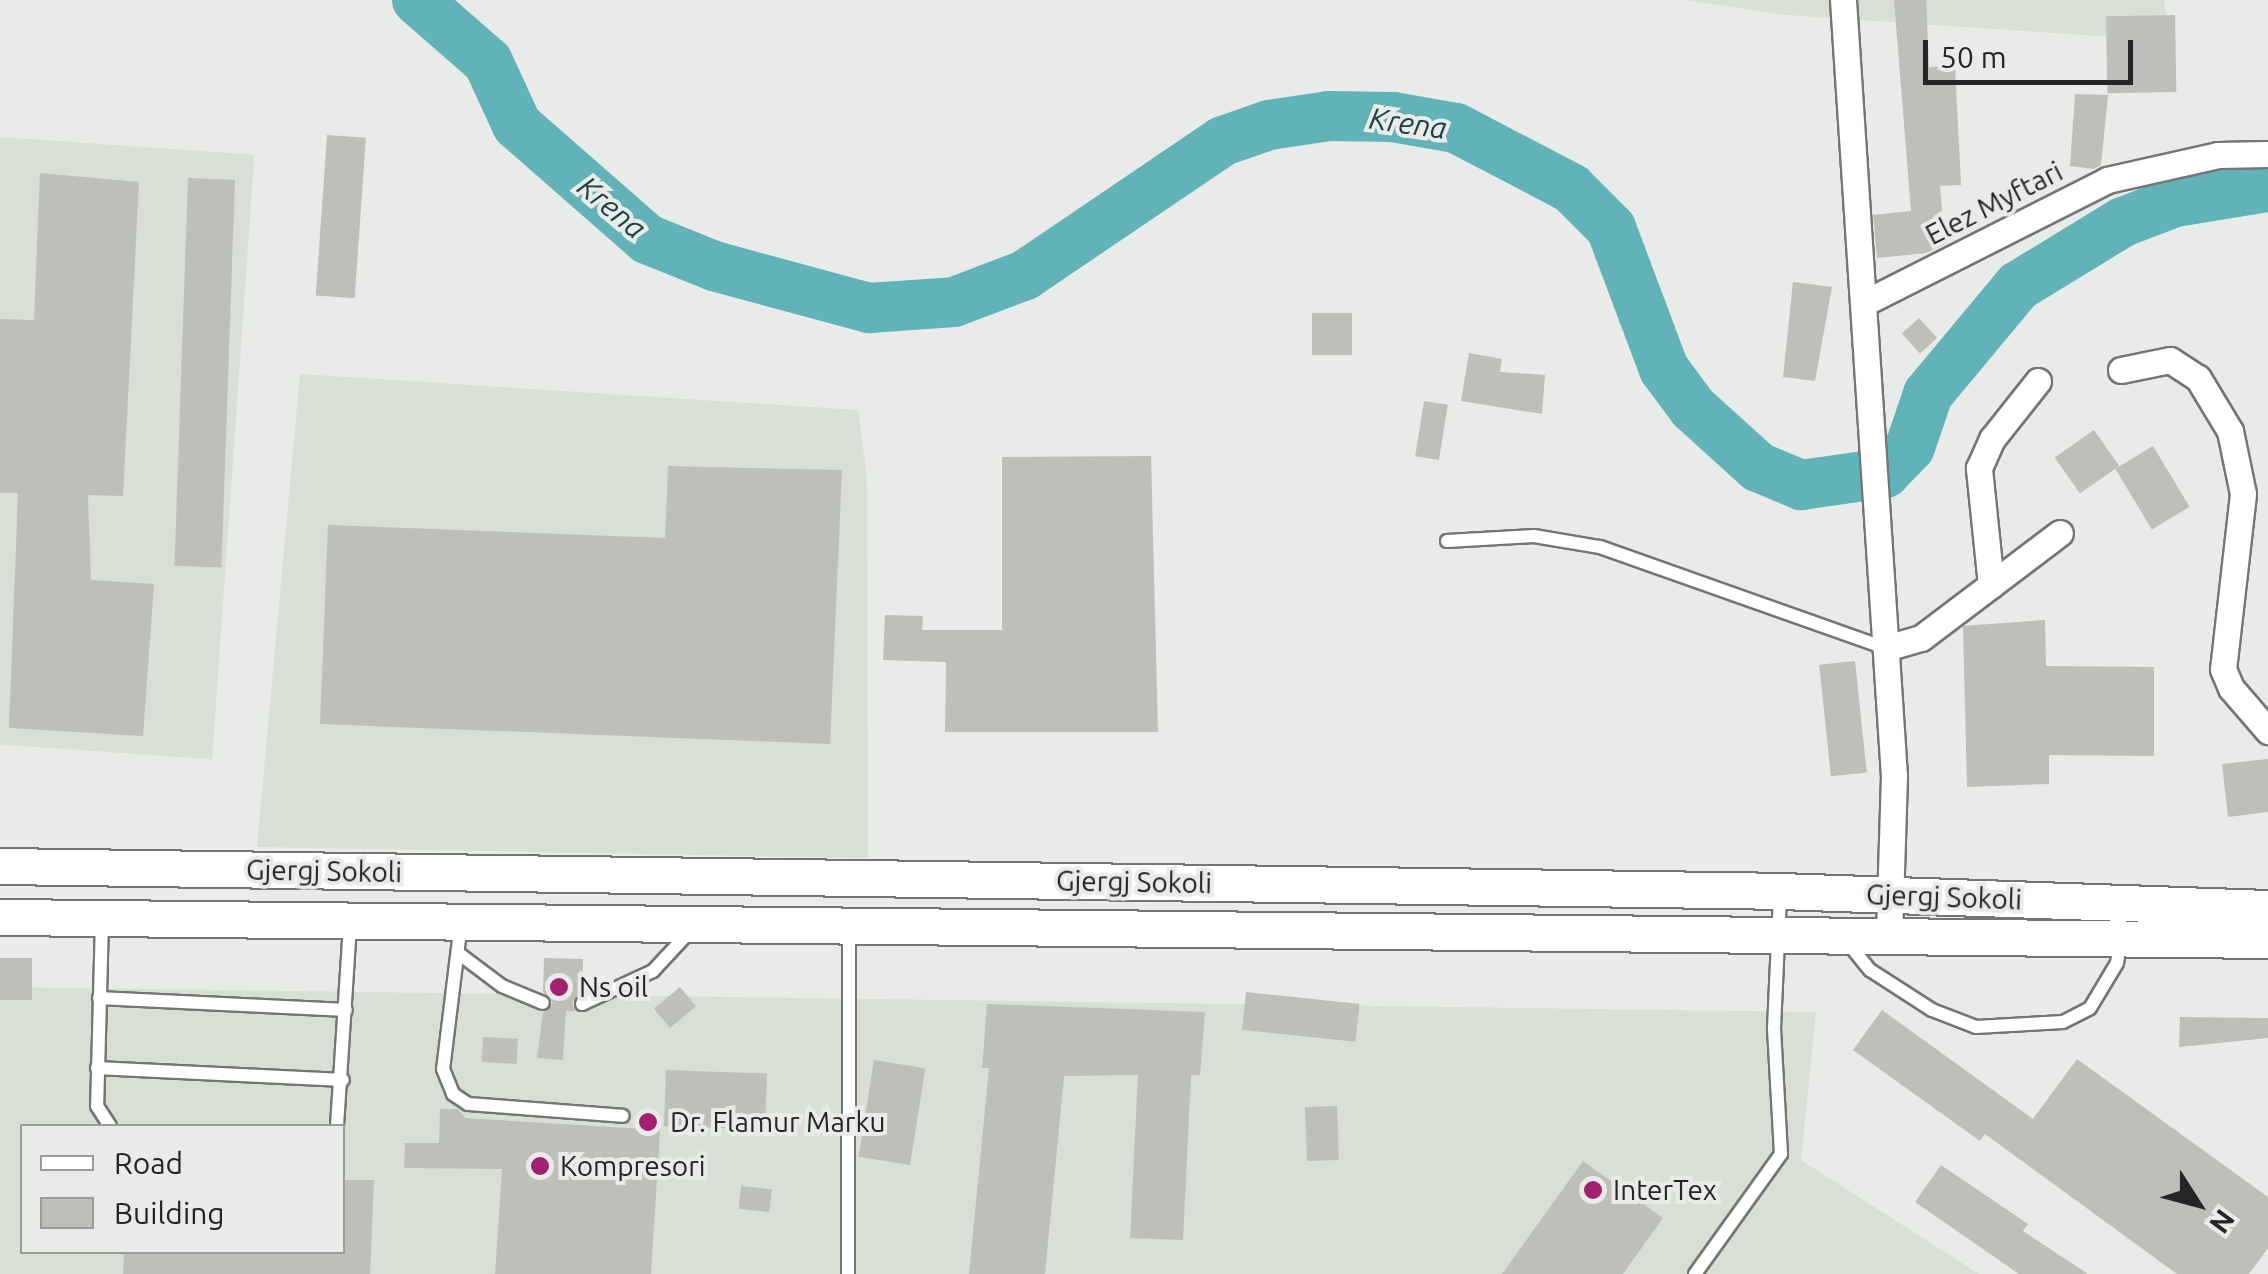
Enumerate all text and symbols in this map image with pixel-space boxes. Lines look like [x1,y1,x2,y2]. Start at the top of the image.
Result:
scale bar [1928,20,2138,82]
text: 50 m [1940,40,2007,74]
water label: Krena [1367,100,1449,146]
street label: Elez Myftari [1920,154,2068,252]
water label: Krena [571,168,653,246]
street label: Gjergj Sokoli [246,853,402,889]
street label: Gjergj Sokoli [1056,864,1212,900]
street label: Gjergj Sokoli [1865,877,2023,917]
place label: Ns oil [579,970,648,1004]
marker: Ns oil [548,976,570,998]
place label: Dr. Flamur Marku [670,1105,886,1139]
marker: Dr. Flamur Marku [635,1109,661,1135]
legend [20,1124,345,1254]
text: Road [114,1146,183,1180]
place label: Kompresori [560,1149,706,1183]
north arrow [2148,1154,2248,1254]
marker: Kompresori [529,1155,551,1177]
place label: InterTex [1613,1173,1717,1207]
marker: InterTex [1582,1179,1604,1201]
text: Building [114,1196,225,1230]
text: N [2204,1204,2241,1239]

